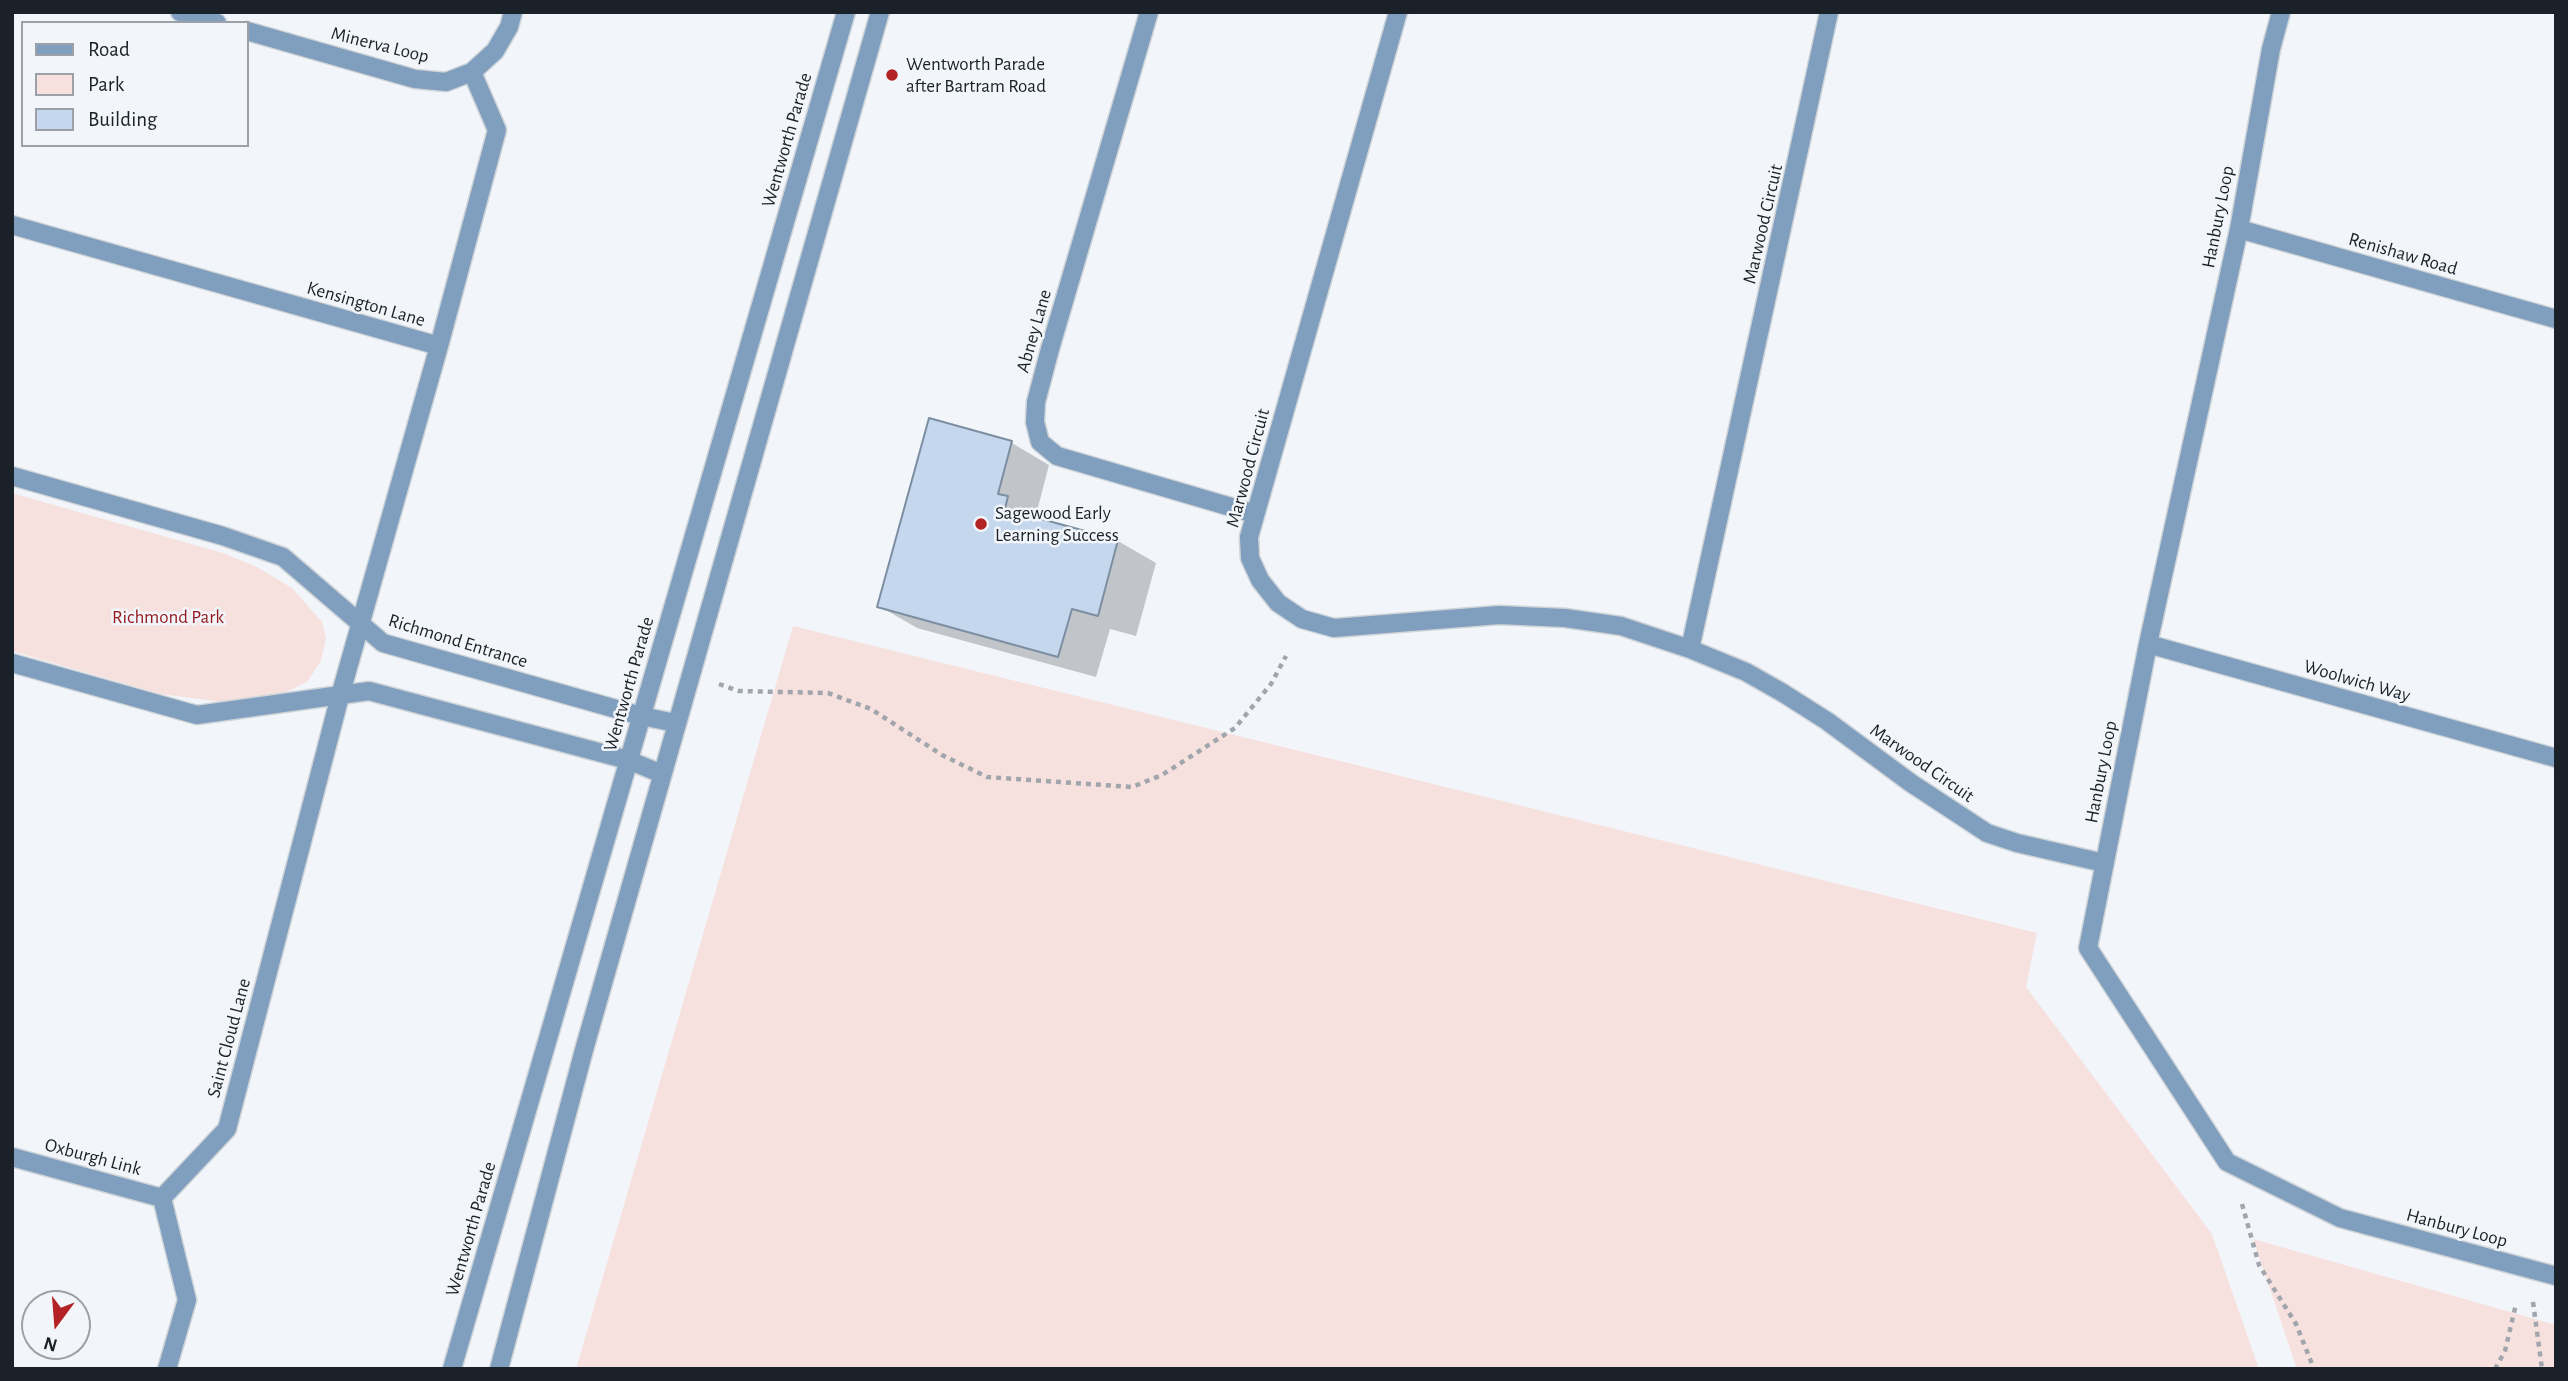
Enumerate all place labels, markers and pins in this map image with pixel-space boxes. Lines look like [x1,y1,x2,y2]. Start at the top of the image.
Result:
place label: Wentworth Parade after Bartram Road [906,53,1046,97]
marker: Wentworth Parade after Bartram Road [884,67,900,83]
place label: Sagewood Early Learning Success [995,502,1119,546]
marker: Sagewood Early Learning Success [973,516,989,532]

